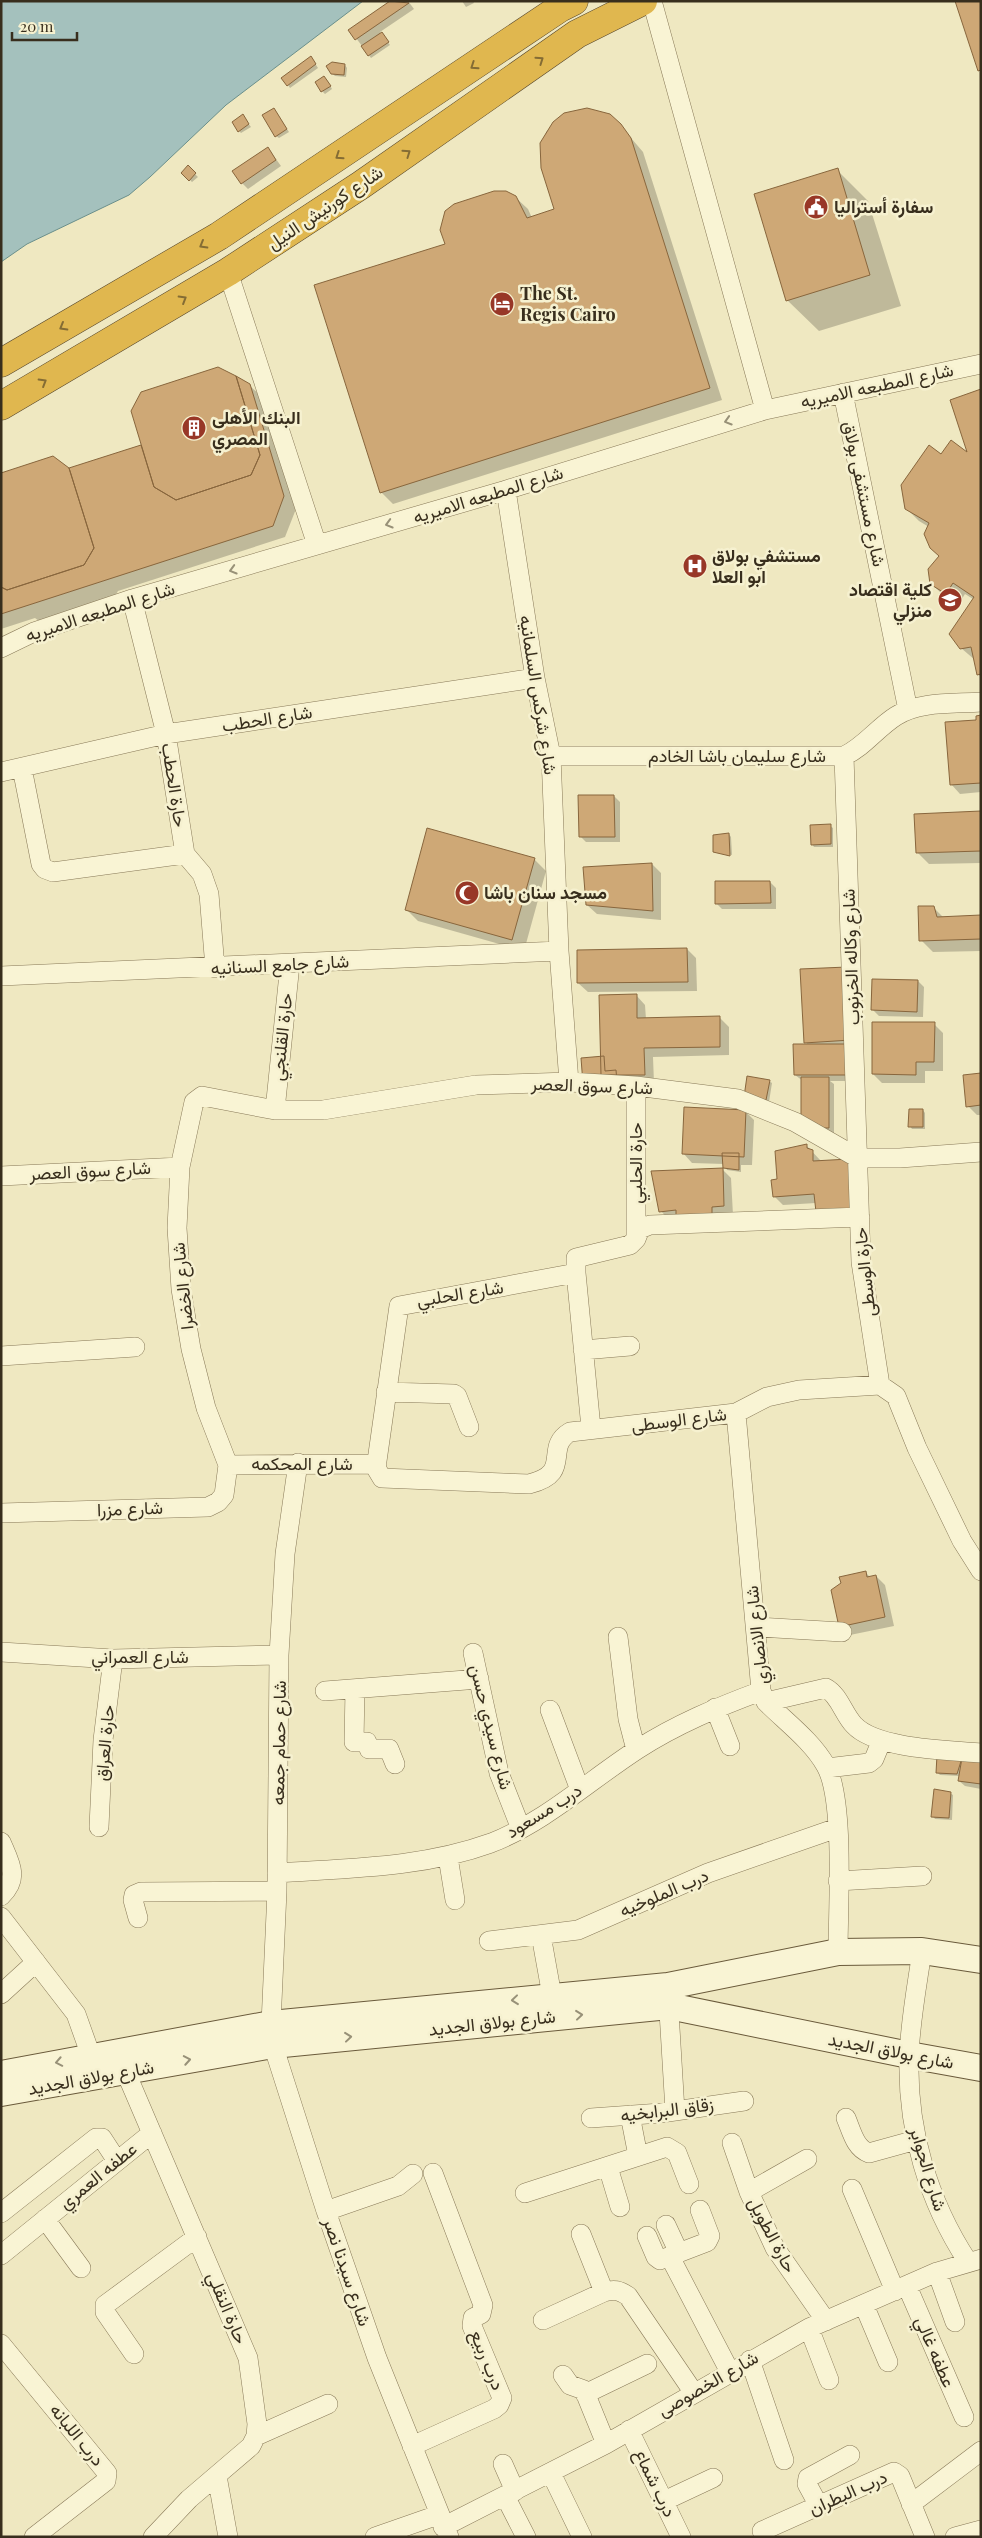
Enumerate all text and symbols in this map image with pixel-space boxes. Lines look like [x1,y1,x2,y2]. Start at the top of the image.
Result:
scale bar [12,10,78,42]
text: 20 m [20,16,54,36]
one-way arrow [534,57,544,66]
one-way arrow [470,59,479,69]
one-way arrow [335,150,345,159]
one-way arrow [401,150,411,159]
street label: شارع كورنيش النيل [262,160,388,256]
public building icon: سفارة أستراليا [803,194,829,220]
place label: سفارة أستراليا [834,194,933,218]
one-way arrow [200,239,209,249]
place label: The St. Regis Cairo [520,281,616,326]
hotel icon: The St. Regis Cairo [489,291,515,317]
one-way arrow [178,295,187,305]
one-way arrow [59,321,68,331]
street label: شارع المطبعه الاميريه [798,357,956,414]
one-way arrow [38,378,47,388]
place label: البنك الأهلى المصري [212,405,301,454]
building icon: البنك الأهلى المصري [181,415,207,441]
one-way arrow [725,416,733,426]
street label: شارع مستشفى بولاق [837,419,892,569]
street label: شارع المطبعه الاميريه [410,460,566,529]
one-way arrow [385,519,393,529]
place label: مستشفي بولاق ابو العلا [712,543,821,588]
hospital icon: مستشفي بولاق ابو العلا [682,553,708,579]
one-way arrow [229,564,237,574]
street label: شارع المطبعه الاميريه [22,576,178,648]
place label: كلية اقتصاد منزلي [849,577,932,626]
school or university icon: كلية اقتصاد منزلي [937,587,963,613]
street label: شارع شركس السلمانيه [514,613,563,776]
street label: شارع الحطب [220,699,314,738]
street label: حارة الحطب [156,741,193,829]
street label: شارع سليمان باشا الخادم [648,743,826,768]
mosque icon: مسجد سنان باشا [454,880,480,906]
place label: مسجد سنان باشا [484,880,607,904]
street label: شارع وكاله الخرنوب [836,888,865,1026]
street label: شارع جامع السنانيه [210,948,350,981]
street label: حارة القلنجي [264,992,302,1083]
street label: شارع سوق العصر [530,1071,653,1100]
street label: حارة الحلبي [623,1122,651,1204]
street label: شارع سوق العصر [27,1155,152,1186]
street label: حارة الوسطى [847,1226,881,1318]
street label: شارع الخضرا [165,1241,200,1331]
street label: شارع الحلبي [415,1274,506,1316]
street label: شارع الوسطى [630,1401,728,1438]
street label: شارع المحكمه [251,1451,353,1476]
street label: شارع مزرا [97,1495,163,1522]
street label: شارع الانصاري [739,1584,777,1686]
street label: شارع العمراني [91,1644,189,1672]
street label: شارع سيدي حسن [461,1662,519,1793]
street label: شارع حمام جمعه [265,1680,292,1806]
street label: حارة العراق [89,1704,119,1782]
street label: درب مسعود [501,1777,586,1843]
street label: درب الملوخيه [615,1862,712,1922]
one-way arrow [510,1994,518,2005]
street label: شارع بولاق الجديد [427,2003,557,2042]
one-way arrow [576,2010,584,2021]
street label: شارع بولاق الجديد [826,2026,956,2075]
one-way arrow [344,2032,352,2043]
street label: شارع بولاق الجديد [26,2054,156,2101]
one-way arrow [183,2056,191,2066]
one-way arrow [55,2057,64,2067]
street label: زقاق البرابخيه [619,2091,715,2127]
street label: شارع الجوابر [904,2123,953,2214]
street label: عطفه العمري [53,2136,144,2217]
street label: حارة الطويل [743,2193,803,2276]
street label: شارع سيدنا نصر [317,2213,378,2329]
street label: حارة النقلي [198,2268,254,2349]
street label: عطفه غالي [906,2312,962,2393]
street label: درب ربيع [464,2326,511,2394]
street label: شارع الخصوصى [653,2345,763,2423]
street label: درب اللبانه [45,2398,110,2471]
street label: درب شماع [628,2444,683,2521]
street label: درب البطران [805,2464,891,2520]

